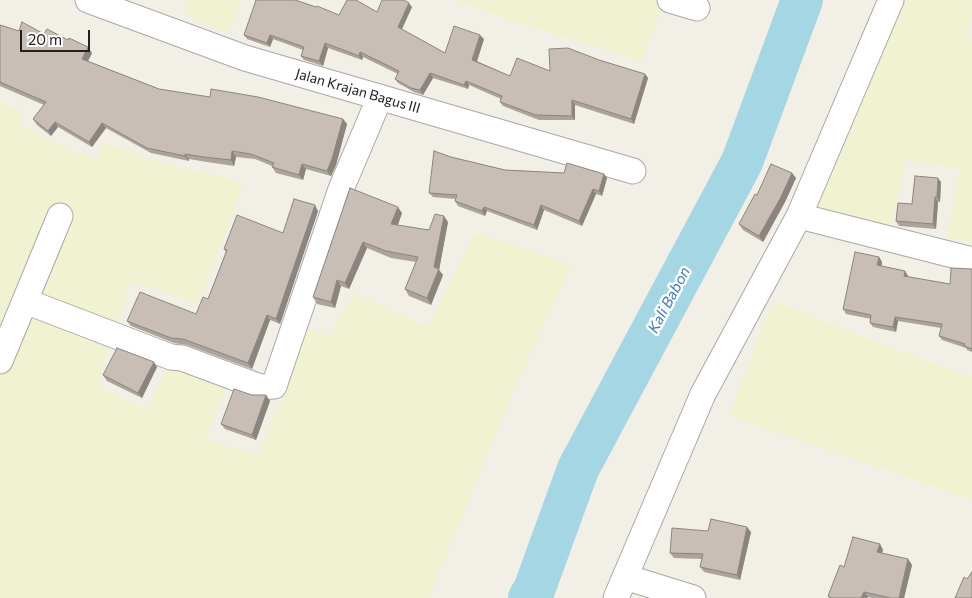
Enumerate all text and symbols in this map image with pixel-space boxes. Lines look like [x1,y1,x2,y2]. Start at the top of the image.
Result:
scale bar [22,20,92,52]
text: 20 m [28,30,62,48]
street label: Jalan Krajan Bagus III [294,65,422,117]
water label: Kali Babon [644,264,694,336]

